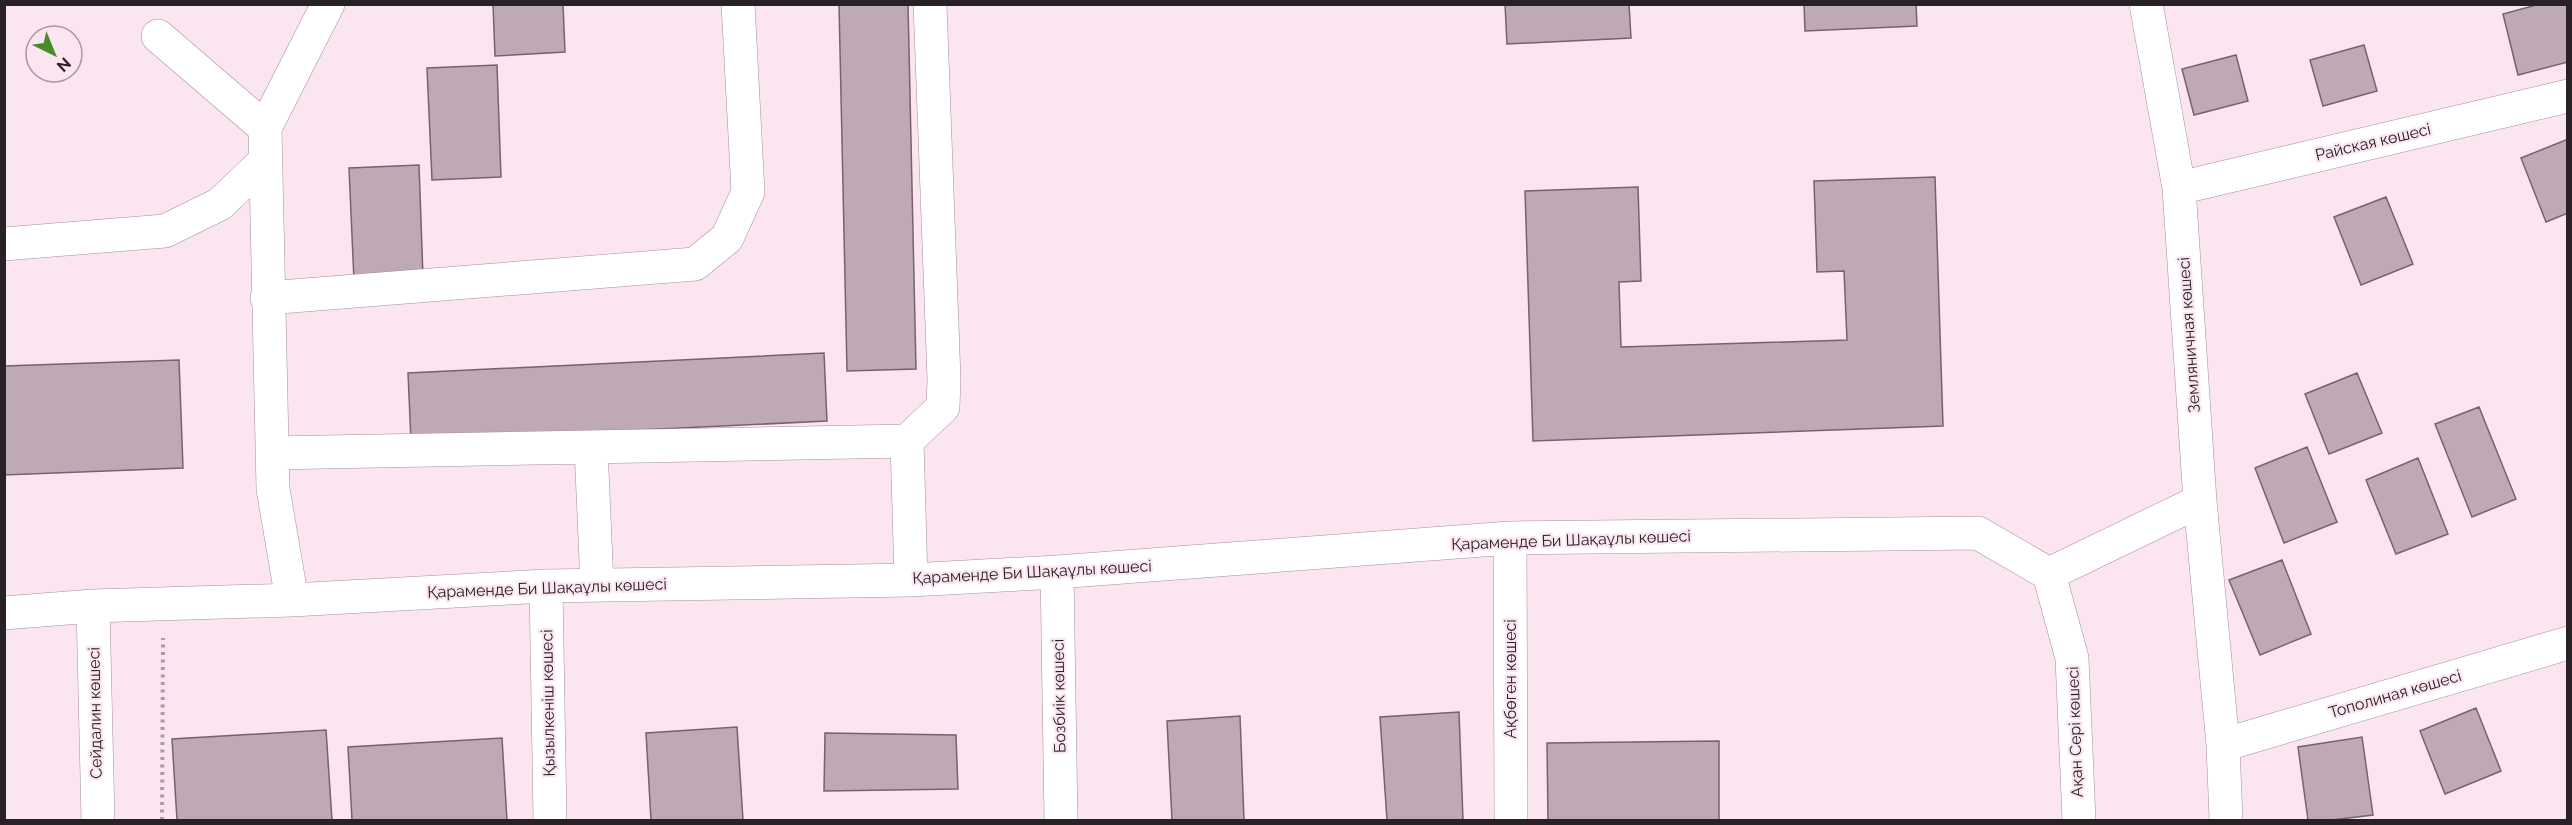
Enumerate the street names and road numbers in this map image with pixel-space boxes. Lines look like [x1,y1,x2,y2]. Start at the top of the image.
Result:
street label: Райская көшесі [2313,119,2433,165]
street label: Земляничная көшесі [2174,256,2204,414]
street label: Қараменде Би Шақаұлы көшесі [1451,526,1691,554]
street label: Қараменде Би Шақаұлы көшесі [912,556,1152,588]
street label: Қараменде Би Шақаұлы көшесі [427,574,667,602]
street label: Ақбөген көшесі [1501,619,1520,739]
street label: Қызылкеніш көшесі [537,629,559,777]
street label: Бозбиік көшесі [1049,639,1069,753]
street label: Сейдалин көшесі [84,647,106,779]
street label: Ақан Сері көшесі [2063,666,2087,798]
street label: Тополиная көшесі [2327,666,2463,722]

